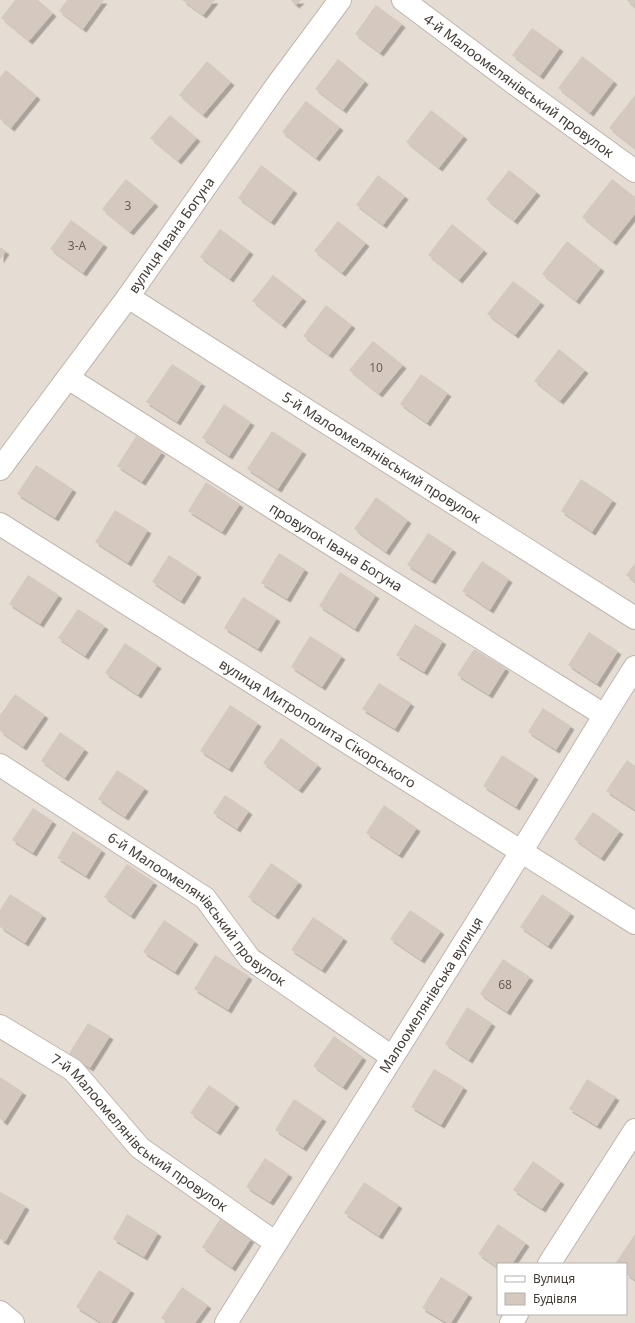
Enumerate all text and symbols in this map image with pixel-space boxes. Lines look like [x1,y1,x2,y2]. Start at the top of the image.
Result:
street label: 4-й Малоомелянівський провулок [420,9,618,162]
street label: вулиця Івана Богуна [124,173,218,297]
house number: 3 [125,197,132,214]
house number: 3-А [68,237,87,254]
house number: 10 [369,359,383,376]
street label: 5-й Малоомелянівський провулок [279,387,485,527]
street label: провулок Івана Богуна [266,498,406,596]
street label: вулиця Митрополита Сікорського [216,654,420,792]
street label: 6-й Малоомелянівський провулок [104,827,290,990]
street label: Малоомелянівська вулиця [375,913,487,1076]
house number: 68 [498,976,512,993]
street label: 7-й Малоомелянівський провулок [48,1049,232,1216]
legend [497,1263,627,1315]
text: Вулиця [533,1270,575,1287]
text: Будівля [533,1290,577,1307]

